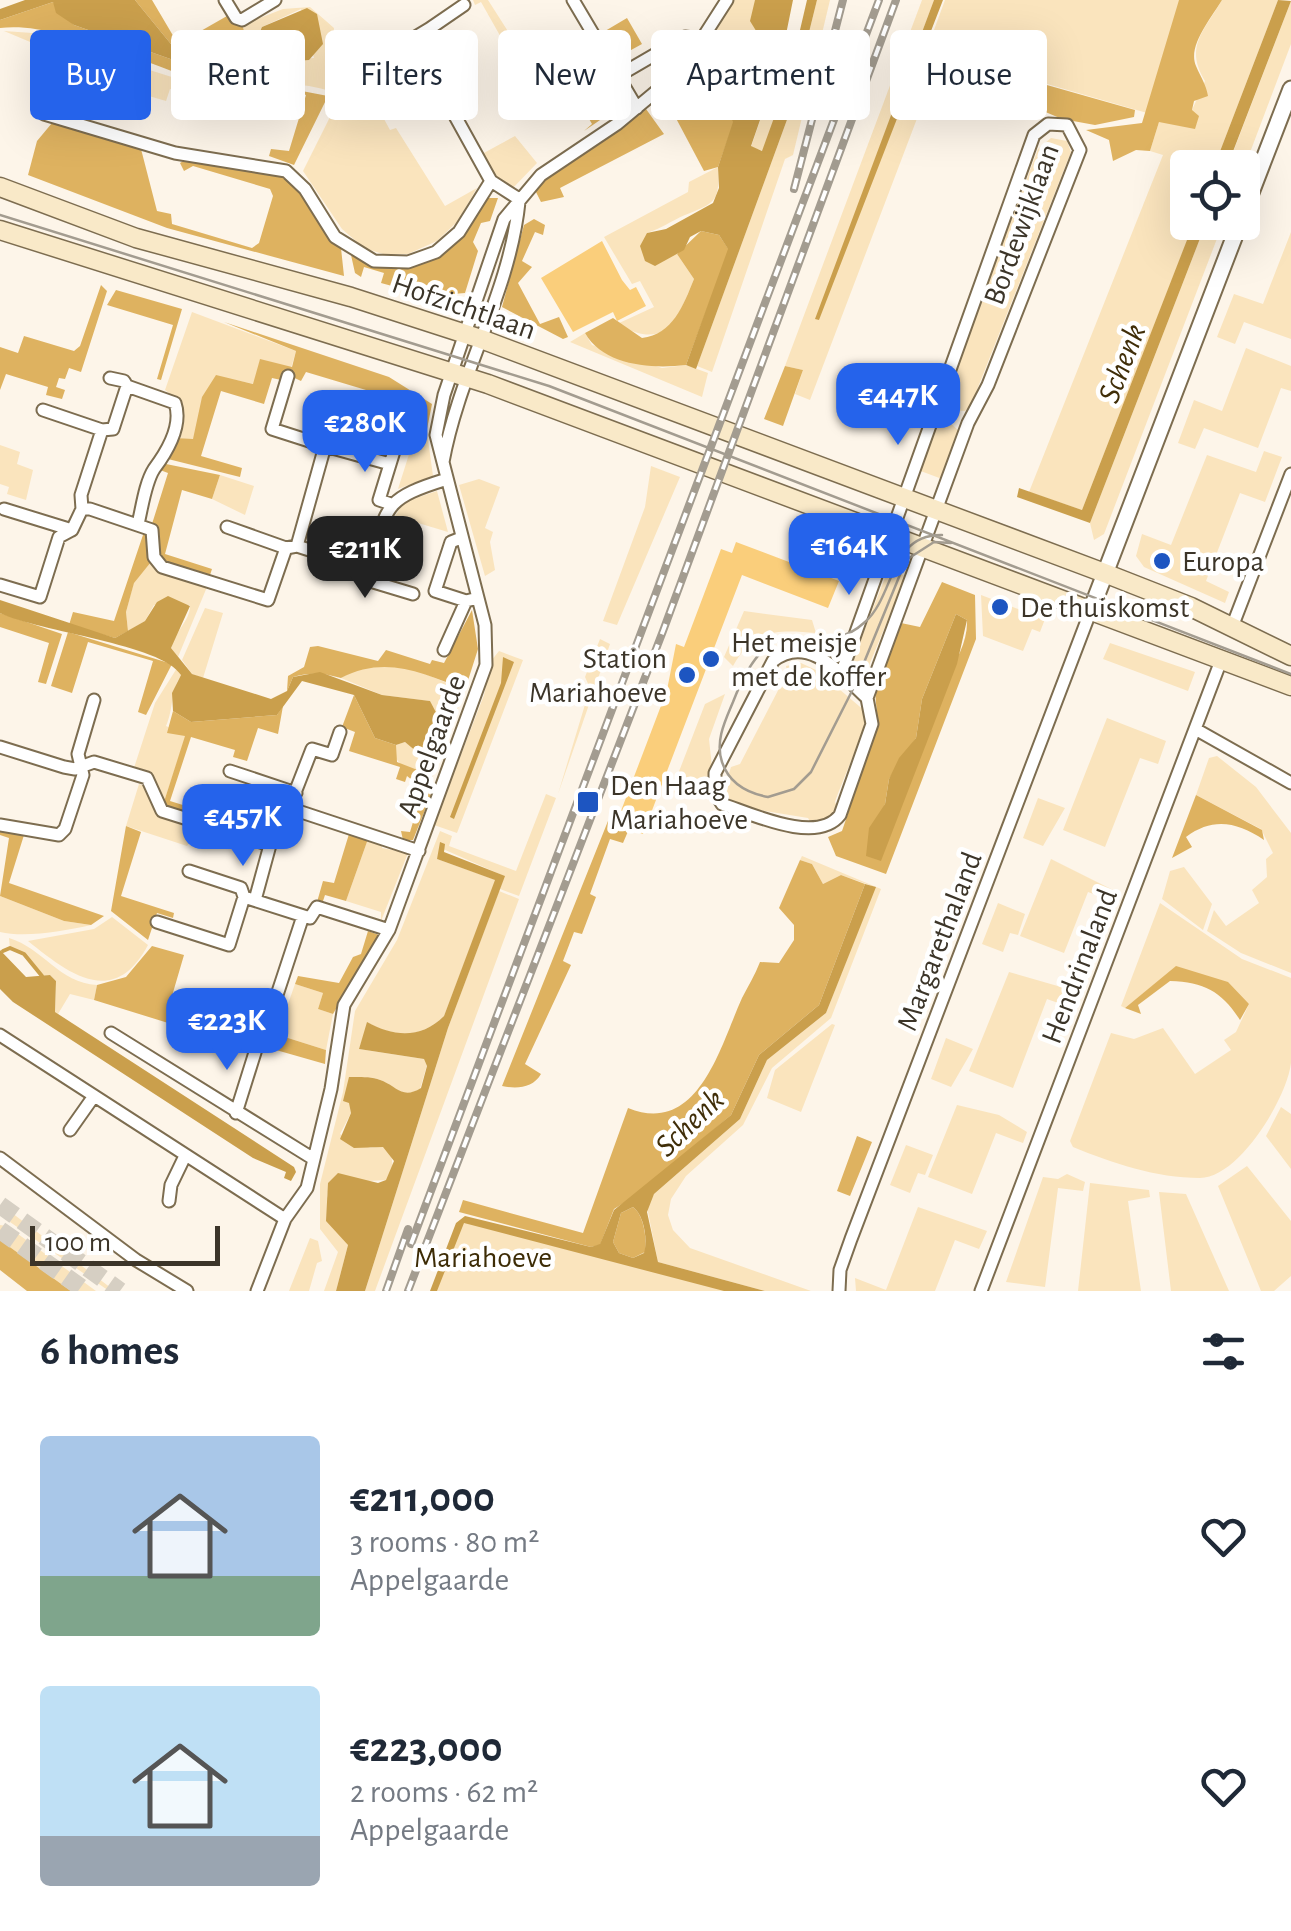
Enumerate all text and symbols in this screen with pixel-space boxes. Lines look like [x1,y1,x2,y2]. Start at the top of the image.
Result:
chip: Buy [30,30,151,120]
chip: Rent [171,30,305,120]
chip: Filters [325,30,478,120]
chip: New [498,30,631,120]
chip: Apartment [651,30,870,120]
chip: House [890,30,1047,120]
street label: Bordewijklaan [979,140,1065,309]
map controls [1170,150,1260,240]
button: locate [1170,150,1260,240]
street label: Hofzichtlaan [388,268,539,346]
water label: Schenk [1092,320,1151,407]
pin: €447K [828,363,968,448]
text: €447K [858,379,938,411]
pin: €280K [295,390,435,475]
text: €280K [324,406,406,438]
pin: €164K [779,513,919,598]
pin: €211K [295,516,435,601]
text: €164K [811,529,887,561]
text: €211K [329,532,401,564]
place label: Europa [1182,547,1264,577]
marker: Europa [1151,550,1173,572]
place label: De thuiskomst [1020,593,1190,623]
marker: De thuiskomst [989,596,1011,618]
place label: Het meisje met de koffer [731,628,886,692]
place label: Station Mariahoeve [529,644,667,708]
marker: Het meisje met de koffer [700,648,722,670]
marker: Station Mariahoeve [676,664,698,686]
street label: Appelgaarde [392,671,472,822]
place label: Den Haag Mariahoeve [610,771,748,835]
pin: €457K [173,784,313,869]
marker: Den Haag Mariahoeve [575,789,601,815]
text: €457K [204,800,282,832]
street label: Margarethaland [892,848,988,1035]
street label: Hendrinaland [1037,885,1123,1048]
pin: €223K [157,988,297,1073]
text: €223K [188,1004,266,1036]
water label: Schenk [649,1083,730,1162]
scale bar [30,1221,220,1266]
text: 100 m [45,1229,111,1257]
park label: Mariahoeve [414,1243,552,1273]
icon: filters [1196,1324,1251,1379]
text: 6 homes [40,1330,179,1372]
icon: home [120,1476,240,1596]
text: €211,000 [350,1477,495,1519]
icon: heart [1196,1509,1251,1564]
text: 3 rooms · 80 m² [350,1526,539,1558]
text: Appelgaarde [350,1564,509,1596]
icon: home [120,1726,240,1846]
text: €223,000 [350,1727,503,1769]
icon: heart [1196,1759,1251,1814]
text: 2 rooms · 62 m² [350,1776,538,1808]
text: Appelgaarde [350,1814,509,1846]

